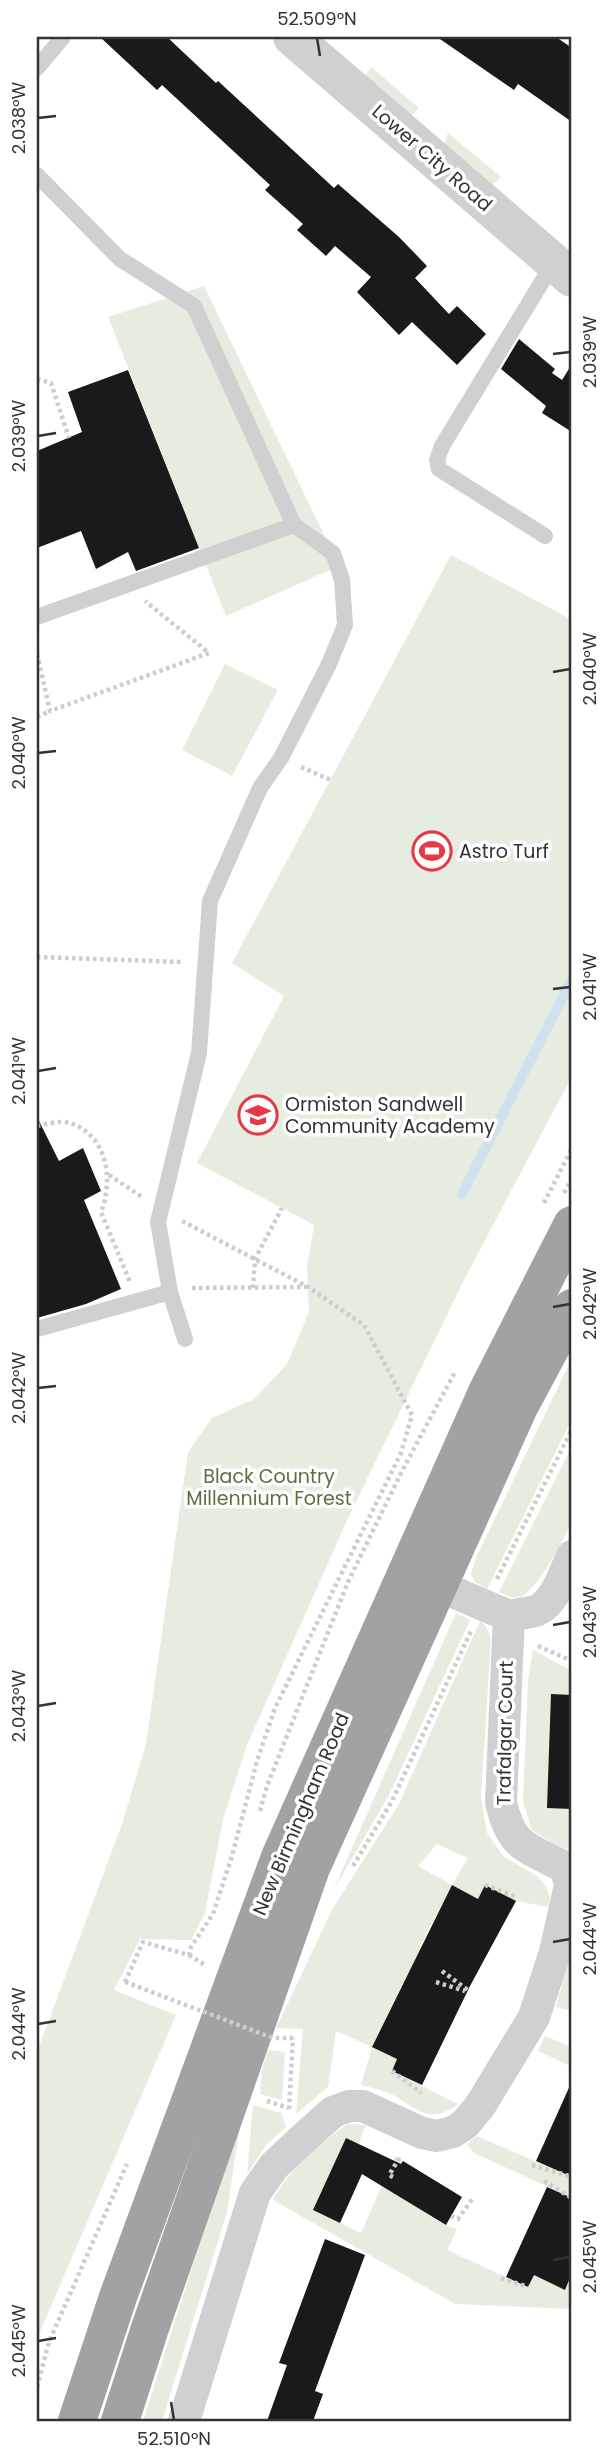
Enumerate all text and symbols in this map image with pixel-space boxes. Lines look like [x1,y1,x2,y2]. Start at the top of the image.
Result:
text: 52.509°N [277,6,357,31]
text: 2.038°W [6,81,31,154]
street label: Lower City Road [366,98,498,218]
text: 2.039°W [577,315,602,388]
text: 2.039°W [6,399,31,472]
text: 2.040°W [577,632,602,706]
text: 2.040°W [6,716,31,790]
sports icon: Astro Turf [411,830,453,872]
place label: Astro Turf [459,838,549,865]
text: 2.041°W [577,953,602,1021]
text: 2.041°W [6,1037,31,1105]
place label: Ormiston Sandwell Community Academy [285,1091,495,1140]
school or university icon: Ormiston Sandwell Community Academy [237,1094,279,1136]
text: 2.042°W [577,1268,602,1340]
text: 2.042°W [6,1352,31,1424]
park label: Black Country Millennium Forest [186,1463,352,1512]
text: 2.043°W [577,1585,602,1658]
street label: Trafalgar Court [490,1660,520,1806]
text: 2.043°W [6,1669,31,1742]
street label: New Birmingham Road [246,1709,356,1919]
text: 2.044°W [577,1902,602,1976]
text: 2.044°W [6,1987,31,2061]
text: 2.045°W [577,2220,602,2294]
text: 2.045°W [6,2304,31,2378]
text: 52.510°N [137,2426,211,2451]

